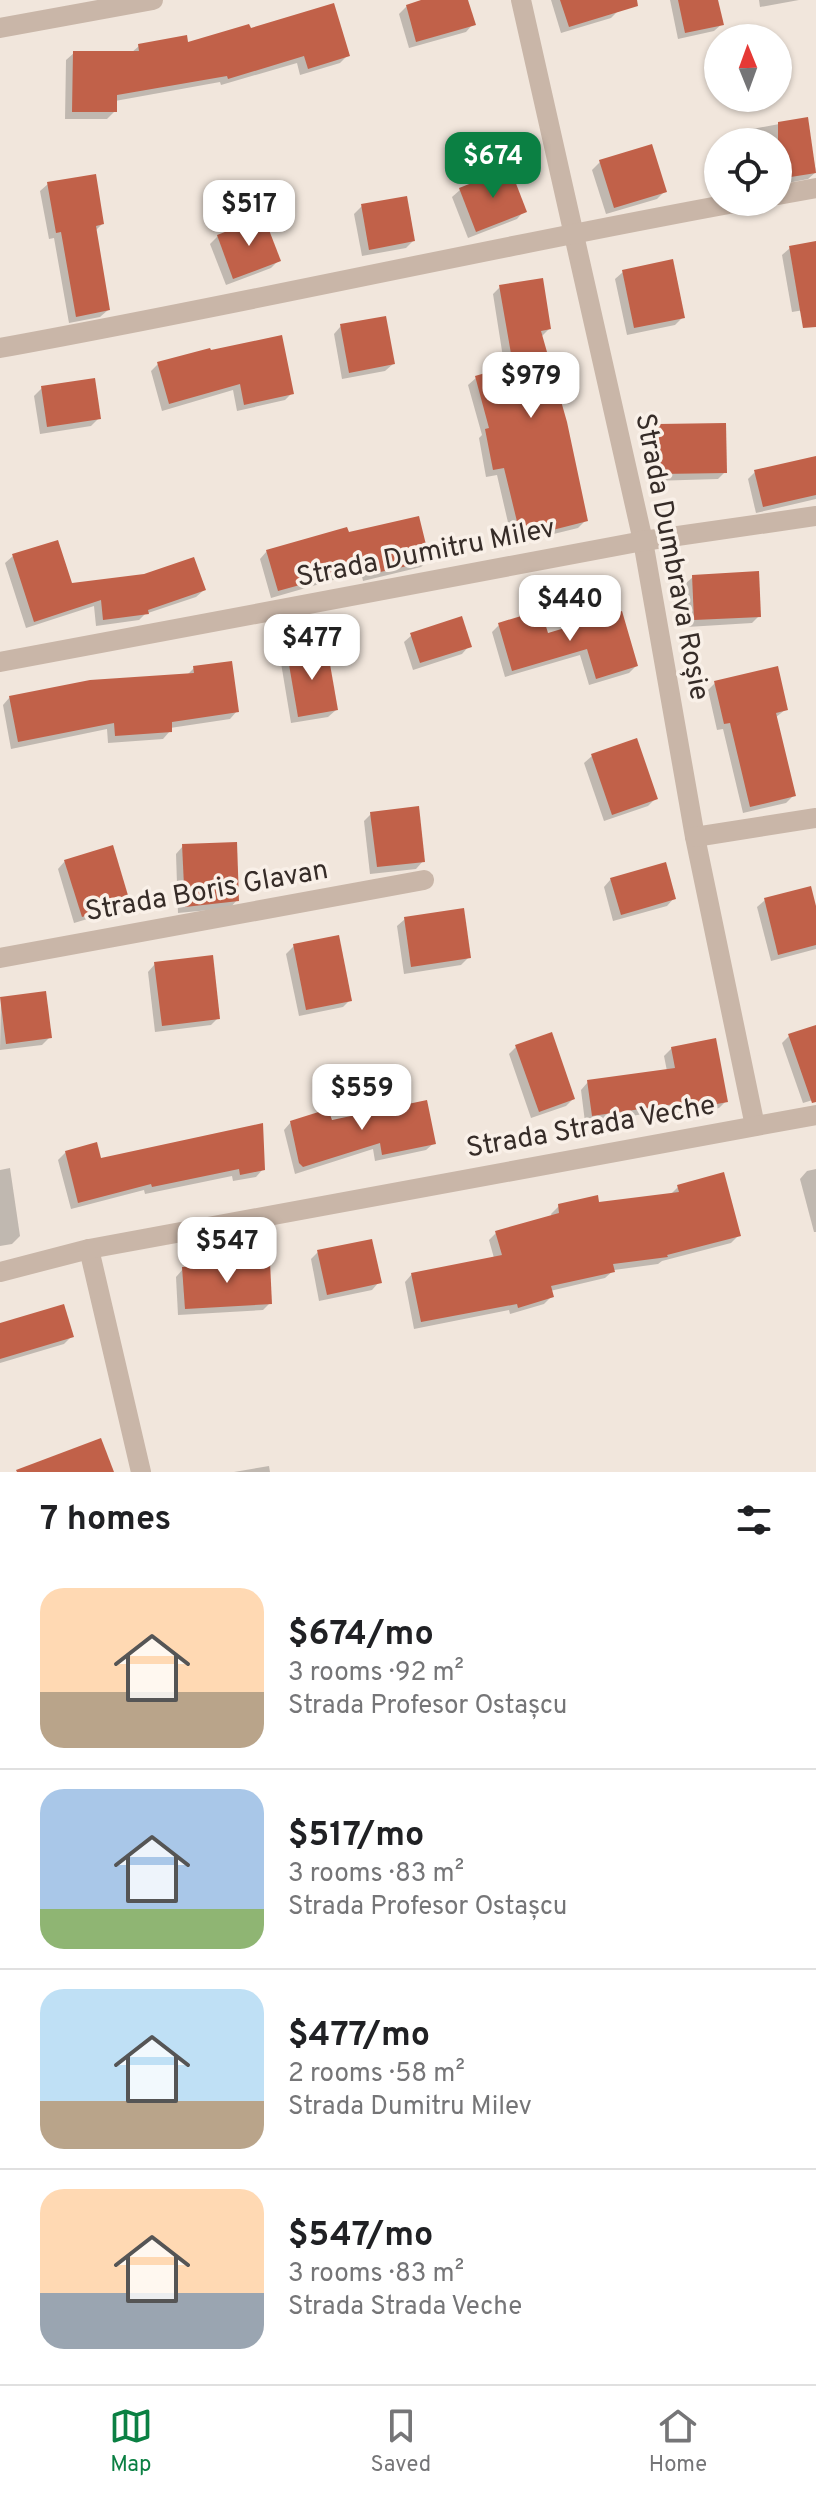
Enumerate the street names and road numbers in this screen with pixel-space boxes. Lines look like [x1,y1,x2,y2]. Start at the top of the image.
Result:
street label: Strada Dumbrava Roșie [626,410,716,704]
street label: Strada Dumitru Milev [294,511,558,597]
street label: Strada Boris Glavan [83,853,331,931]
street label: Strada Strada Veche [464,1088,718,1168]

